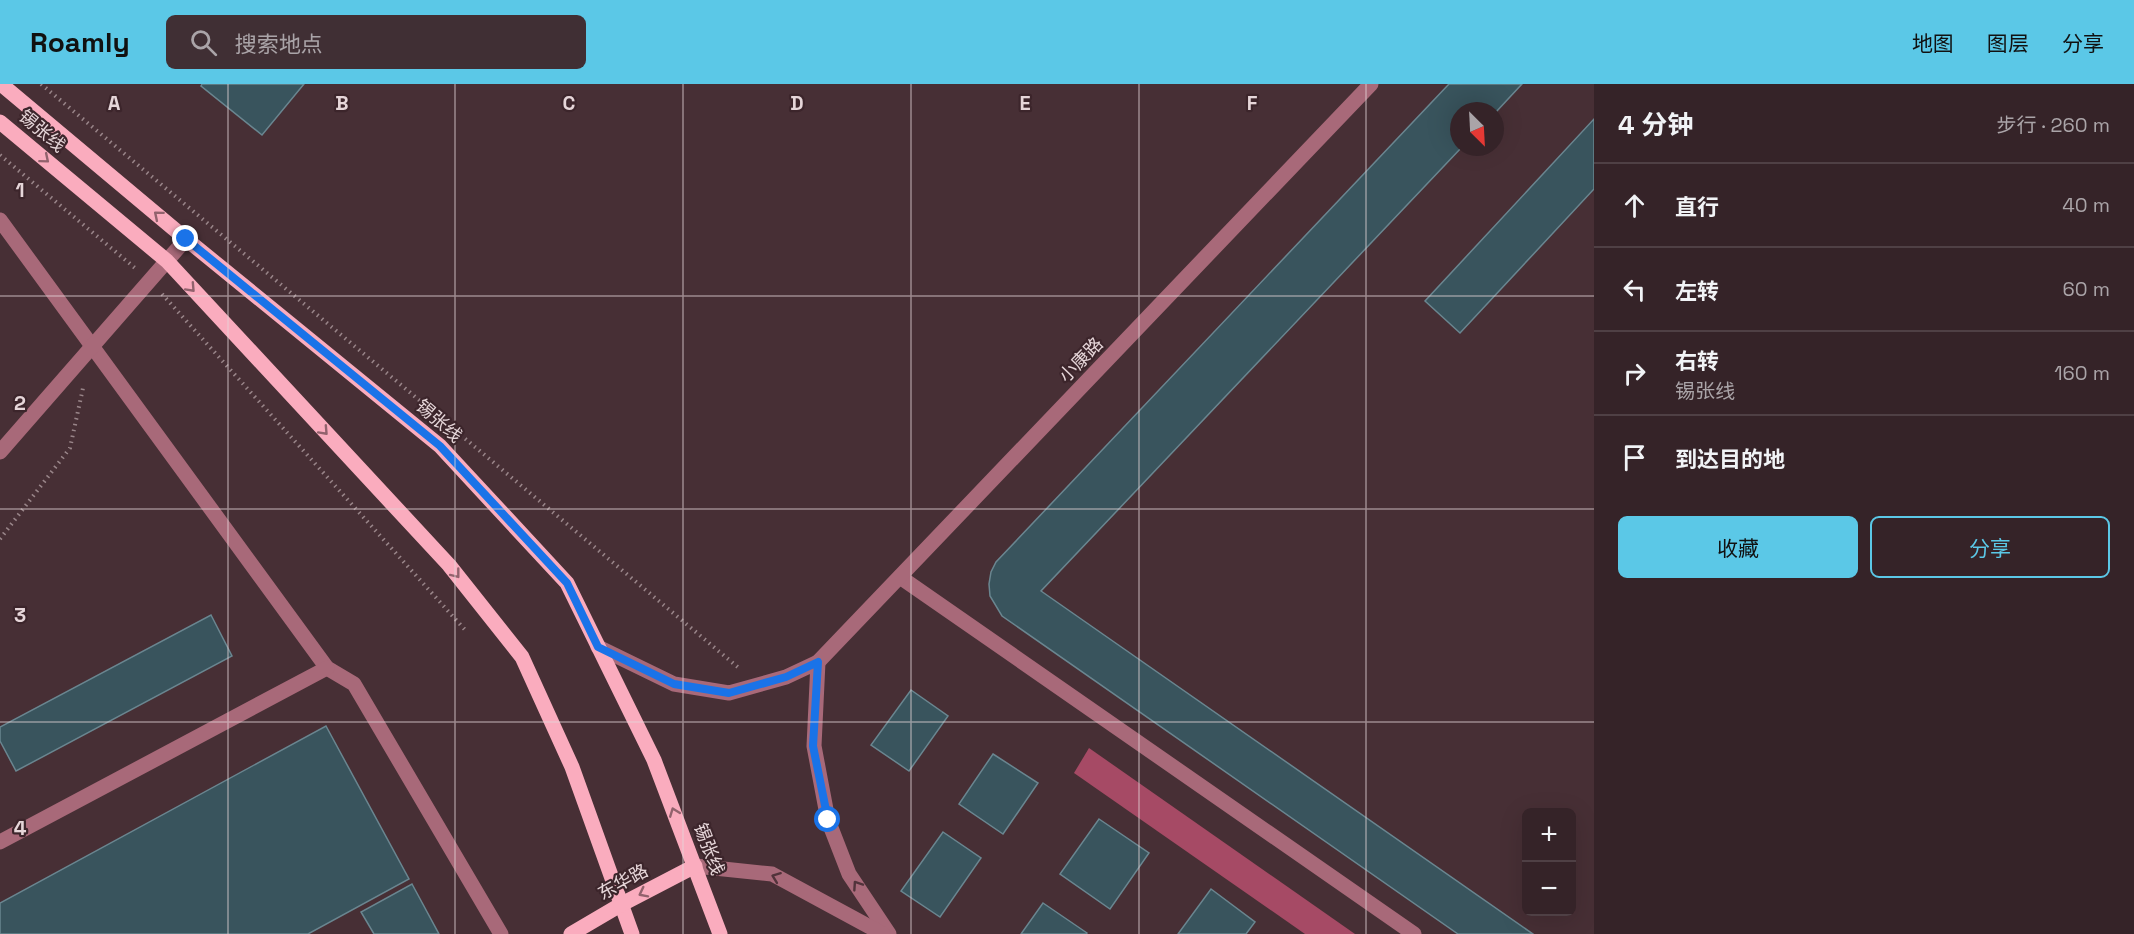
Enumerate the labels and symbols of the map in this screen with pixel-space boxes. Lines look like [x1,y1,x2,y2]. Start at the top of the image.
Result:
text: A [108,90,121,116]
text: B [335,90,349,116]
text: C [563,90,576,116]
text: D [790,90,804,116]
text: E [1019,90,1031,116]
text: F [1247,90,1258,116]
north arrow [1450,102,1504,156]
street label: 锡张线 [14,104,70,157]
one-way arrow [38,152,49,163]
text: 1 [15,177,25,203]
one-way arrow [154,211,165,222]
route end [172,225,198,251]
one-way arrow [184,281,195,291]
street label: 小康路 [1054,332,1108,387]
text: 2 [14,390,26,416]
street label: 锡张线 [411,394,467,447]
one-way arrow [317,424,328,434]
one-way arrow [448,567,459,578]
text: 3 [14,602,26,628]
route start [814,806,840,832]
one-way arrow [668,807,681,817]
text: 4 [14,815,27,841]
street label: 锡张线 [689,819,730,878]
street label: 东华路 [594,858,652,905]
one-way arrow [771,872,782,884]
one-way arrow [853,881,864,892]
one-way arrow [638,886,649,897]

